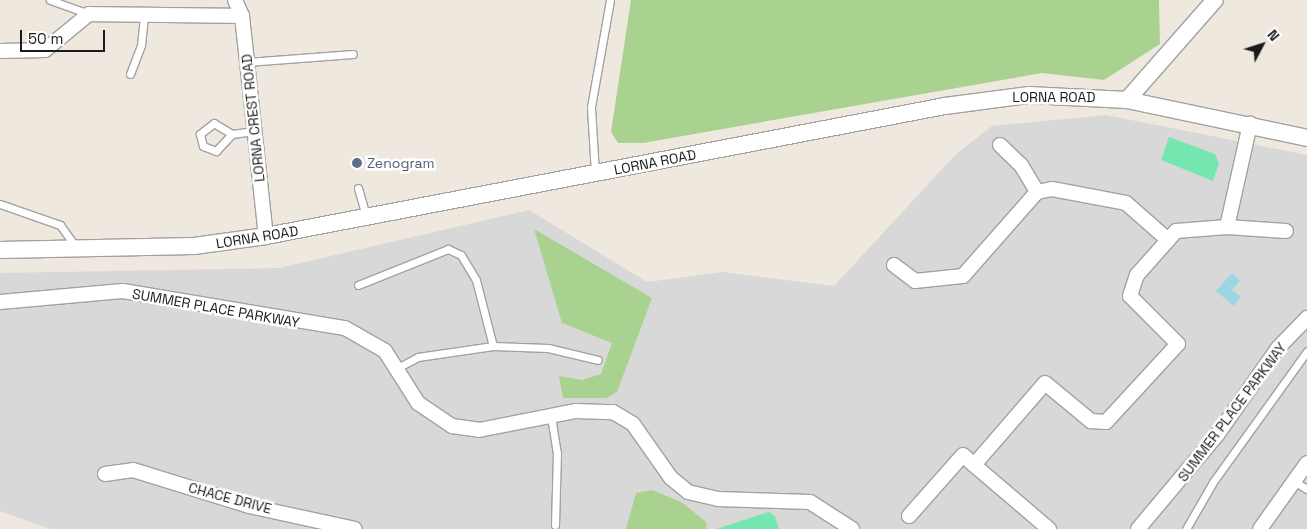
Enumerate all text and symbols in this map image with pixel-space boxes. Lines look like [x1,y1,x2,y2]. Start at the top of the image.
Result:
scale bar [22,20,108,52]
north arrow [1237,20,1287,70]
text: N [1264,26,1283,45]
text: 50 m [28,29,63,48]
street label: LORNA CREST ROAD [238,53,268,183]
street label: LORNA ROAD [1012,89,1096,105]
street label: LORNA ROAD [612,146,698,178]
place label: Zenogram [367,155,435,171]
marker: Zenogram [351,157,363,169]
street label: LORNA ROAD [214,222,300,252]
street label: SUMMER PLACE PARKWAY [131,285,301,331]
street label: SUMMER PLACE PARKWAY [1174,339,1290,485]
street label: CHACE DRIVE [187,479,273,517]

